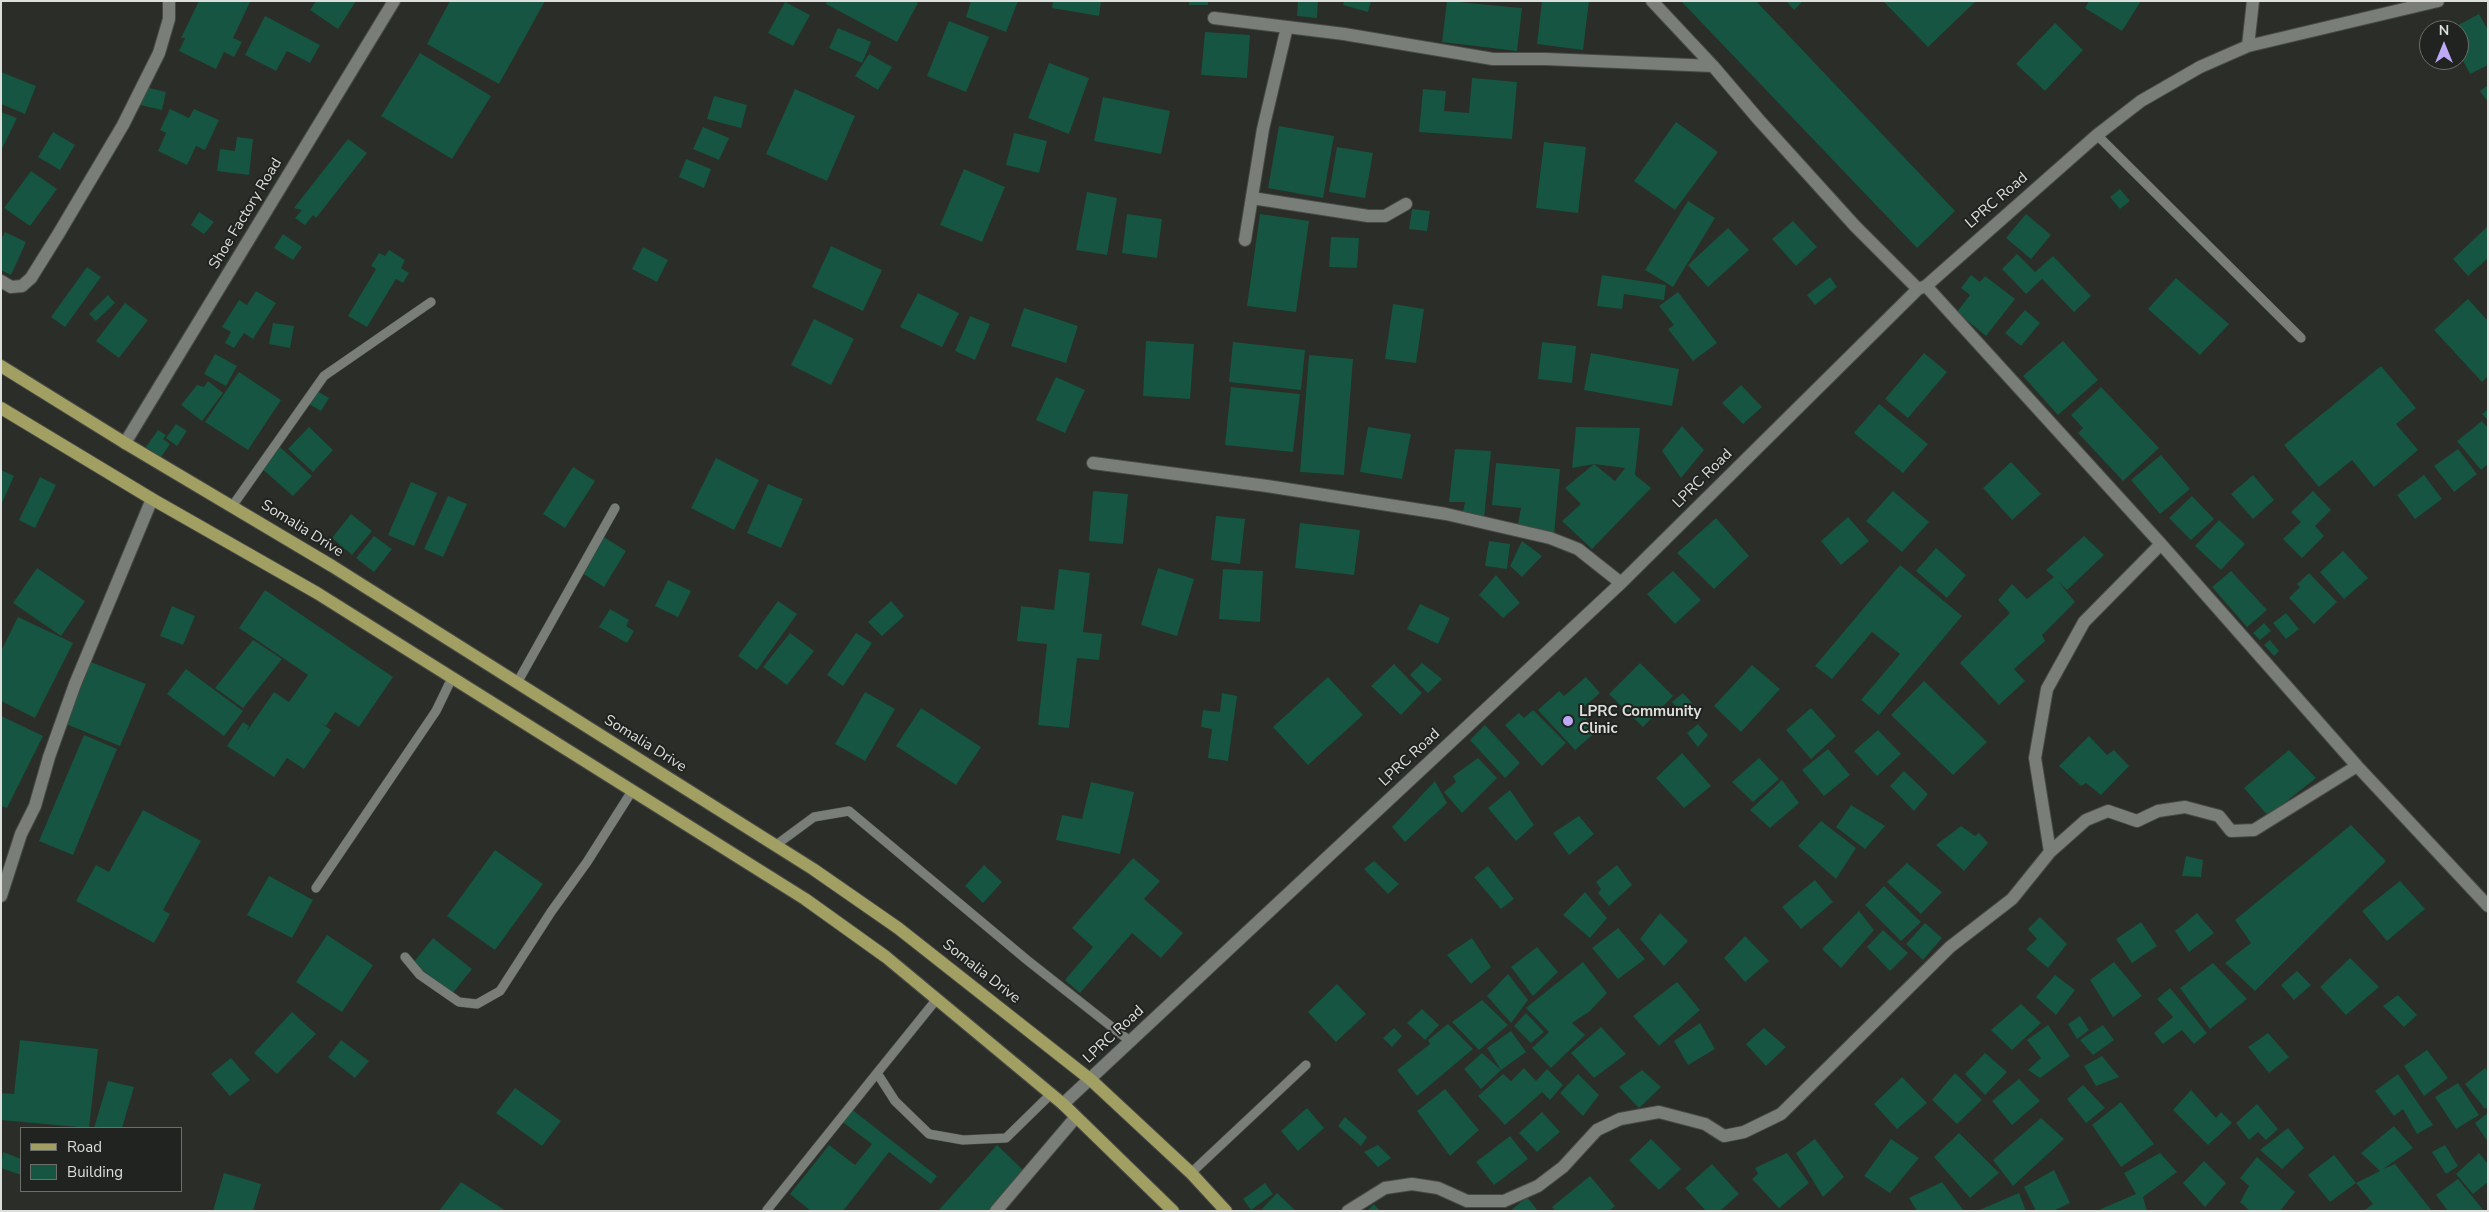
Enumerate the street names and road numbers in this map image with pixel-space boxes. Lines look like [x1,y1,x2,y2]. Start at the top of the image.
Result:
street label: Shoe Factory Road [206,155,286,273]
street label: LPRC Road [1962,169,2032,233]
street label: LPRC Road [1670,446,1736,512]
street label: Somalia Drive [258,497,346,561]
street label: Somalia Drive [601,712,689,776]
street label: LPRC Road [1376,725,1444,791]
street label: Somalia Drive [939,936,1023,1008]
street label: LPRC Road [1080,1002,1148,1068]

